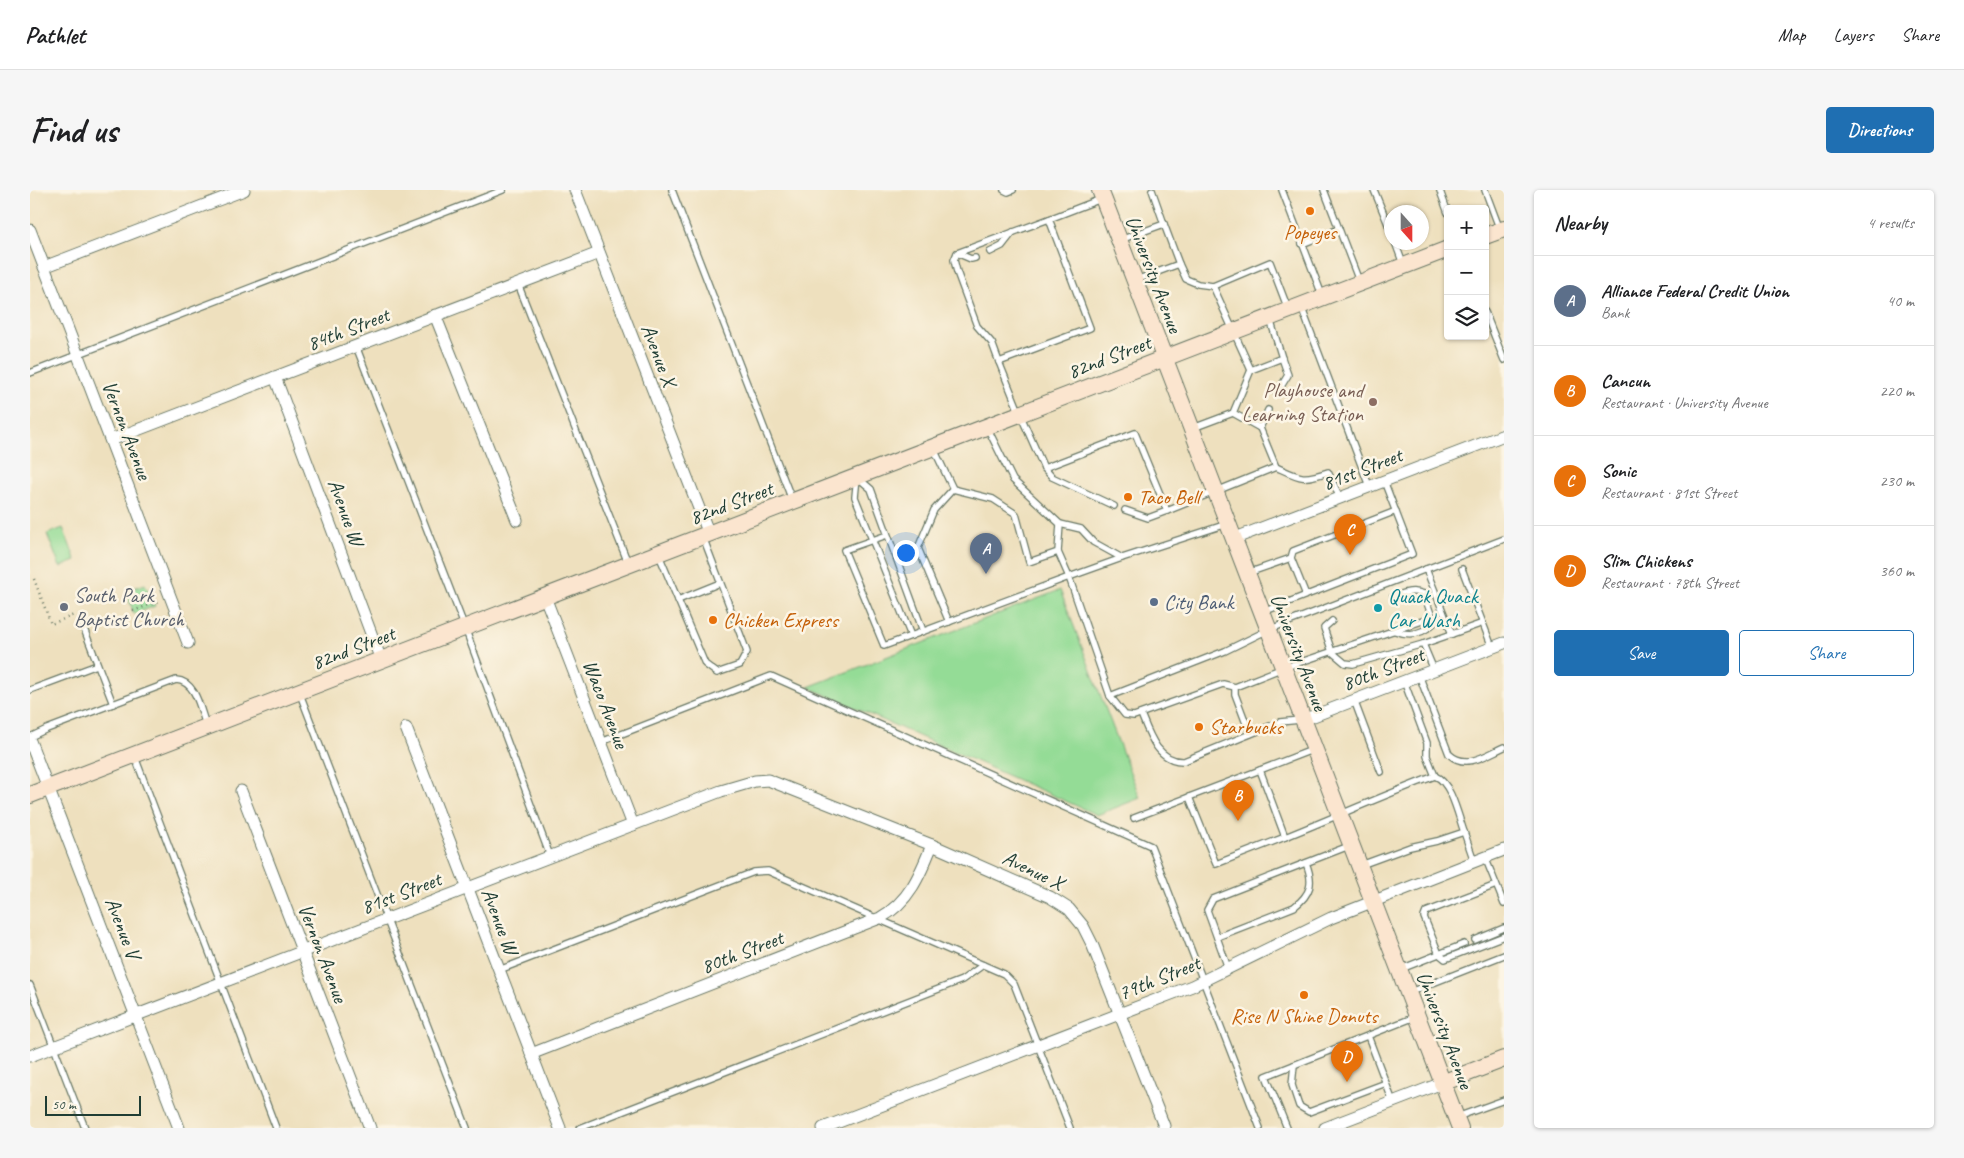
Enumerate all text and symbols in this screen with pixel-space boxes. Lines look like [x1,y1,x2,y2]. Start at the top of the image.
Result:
text: Pathlet [25,20,85,50]
text: Map [1778,24,1806,46]
text: Layers [1834,24,1873,46]
text: Share [1901,24,1939,46]
button: Directions [1826,107,1934,153]
text: Find us [30,108,117,153]
marker: Popeyes [1304,205,1316,217]
north arrow [1384,205,1429,250]
map controls [1444,205,1489,340]
button: + [1444,205,1489,250]
text: Nearby [1554,210,1607,236]
street label: University Avenue [1120,212,1189,337]
text: 4 results [1867,213,1914,233]
place label: Popeyes [1284,219,1338,245]
button: − [1444,250,1489,295]
text: Alliance Federal Credit Union [1601,279,1789,303]
text: A [1566,291,1574,311]
text: 40 m [1887,291,1914,311]
button: layers [1444,295,1489,340]
street label: 84th Street [303,301,395,357]
text: Bank [1601,303,1629,323]
street label: Avenue X [635,320,684,392]
street label: 82nd Street [1064,329,1156,385]
text: Cancun [1601,369,1650,393]
street label: Vernon Avenue [96,377,158,484]
place label: Playhouse and Learning Station [1242,377,1366,427]
text: B [1566,381,1574,401]
text: 220 m [1880,381,1914,401]
text: Restaurant · University Avenue [1601,393,1768,413]
marker: Playhouse and Learning Station [1367,396,1379,408]
street label: 81st Street [1318,441,1408,496]
text: Sonic [1601,459,1636,483]
text: C [1566,471,1574,491]
text: 230 m [1880,471,1914,491]
street label: Avenue W [322,475,371,552]
street label: 82nd Street [686,475,778,531]
text: Restaurant · 81st Street [1601,483,1737,503]
place label: Taco Bell [1138,484,1203,510]
marker: Taco Bell [1122,491,1134,503]
pin: C [1334,514,1366,555]
pin: A [970,533,1002,574]
your location [893,540,919,566]
text: Slim Chickens [1601,549,1692,573]
text: D [1565,561,1575,581]
text: 360 m [1880,561,1914,581]
text: Restaurant · 78th Street [1601,573,1739,593]
place label: South Park Baptist Church [74,582,185,632]
place label: Quack Quack Car Wash [1388,583,1480,633]
place label: City Bank [1164,589,1236,615]
street label: University Avenue [1265,590,1334,715]
marker: City Bank [1148,596,1160,608]
marker: South Park Baptist Church [58,601,70,613]
marker: Quack Quack Car Wash [1372,602,1384,614]
place label: Chicken Express [723,607,840,633]
marker: Chicken Express [707,614,719,626]
street label: 82nd Street [308,620,400,676]
button: Save [1554,630,1729,676]
button: Share [1739,630,1914,676]
street label: 80th Street [1338,641,1430,697]
street label: Waco Avenue [577,656,635,753]
place label: Starbucks [1209,714,1284,740]
marker: Starbucks [1193,721,1205,733]
pin: B [1222,780,1254,821]
street label: Avenue X [998,844,1070,897]
street label: 81st Street [357,865,447,920]
street label: Avenue W [476,884,526,961]
street label: Avenue V [99,894,148,966]
street label: Vernon Avenue [292,900,354,1007]
street label: 80th Street [697,924,789,980]
street label: 79th Street [1114,949,1206,1006]
street label: University Avenue [1411,968,1480,1093]
marker: Rise N Shine Donuts [1298,989,1310,1001]
place label: Rise N Shine Donuts [1231,1003,1379,1029]
pin: D [1331,1041,1363,1082]
scale bar [45,1093,141,1116]
text: 50 m [52,1096,76,1113]

